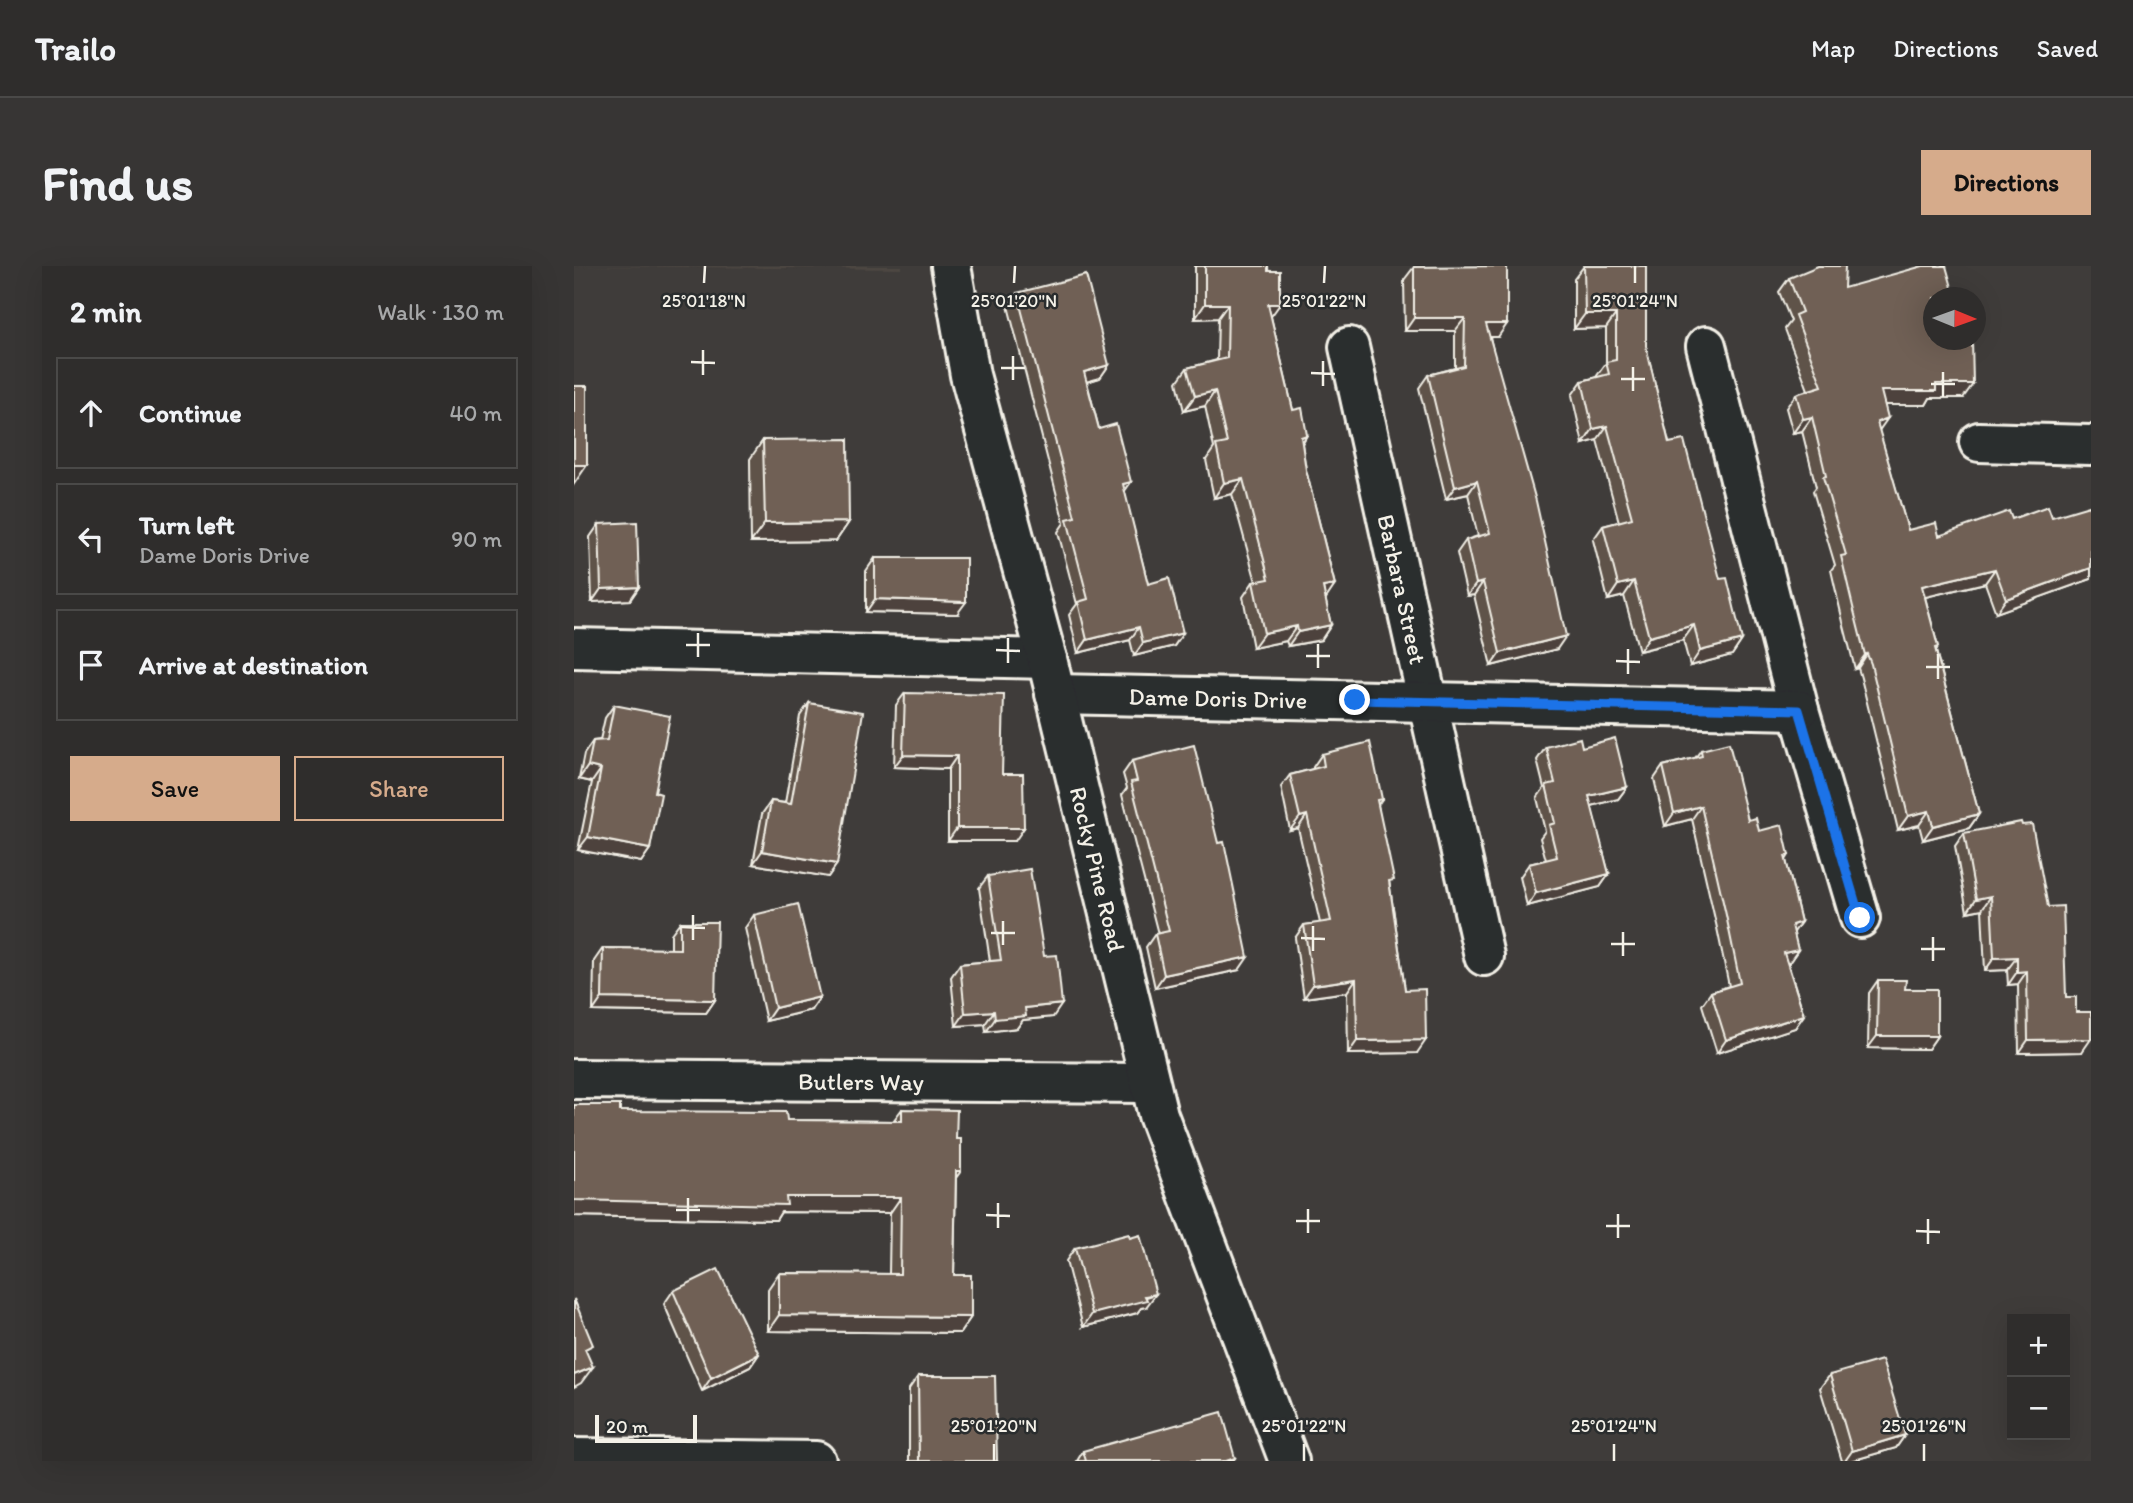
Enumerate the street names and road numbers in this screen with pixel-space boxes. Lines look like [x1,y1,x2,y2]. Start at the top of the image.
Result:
street label: Barbara Street [1372,511,1433,667]
street label: Dame Doris Drive [1128,681,1308,714]
street label: Rocky Pine Road [1064,783,1132,955]
street label: Butlers Way [798,1066,924,1096]

